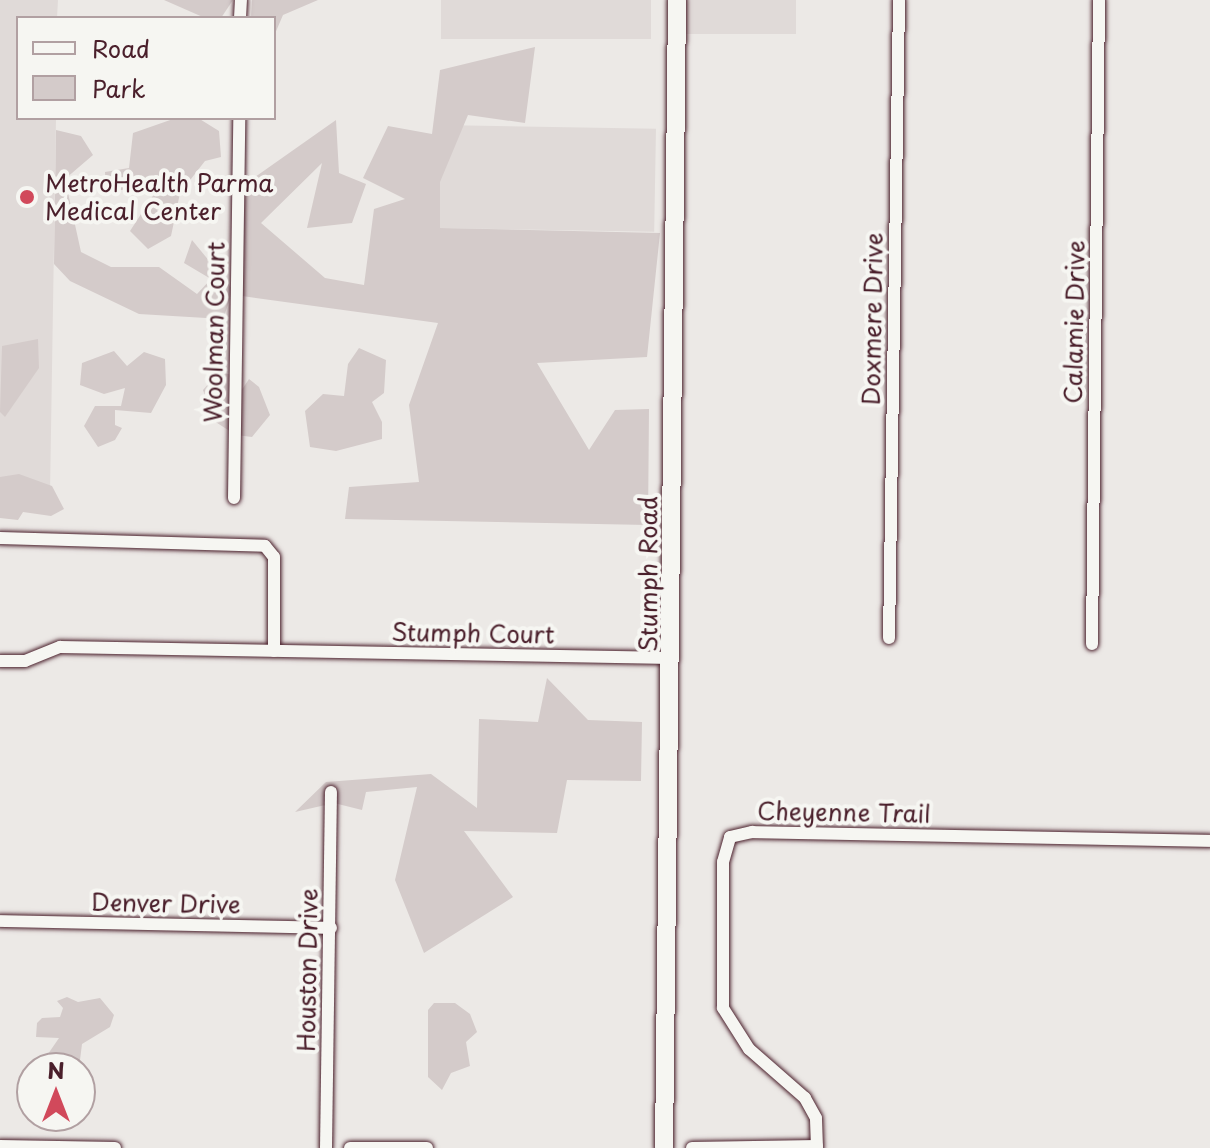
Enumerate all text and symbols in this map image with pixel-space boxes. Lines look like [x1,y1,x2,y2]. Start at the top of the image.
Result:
legend [16,16,276,120]
text: Road [92,30,150,66]
text: Park [92,70,146,106]
place label: MetroHealth Parma Medical Center [45,169,276,225]
marker: MetroHealth Parma Medical Center [16,186,38,208]
street label: Doxmere Drive [856,232,888,406]
street label: Calamie Drive [1058,239,1090,405]
street label: Woolman Court [198,241,230,423]
street label: Stumph Road [634,497,662,651]
street label: Stumph Court [391,617,555,649]
street label: Cheyenne Trail [757,796,931,828]
street label: Denver Drive [91,887,241,919]
street label: Houston Drive [291,888,323,1052]
north arrow [16,1052,96,1132]
text: N [47,1053,65,1086]

